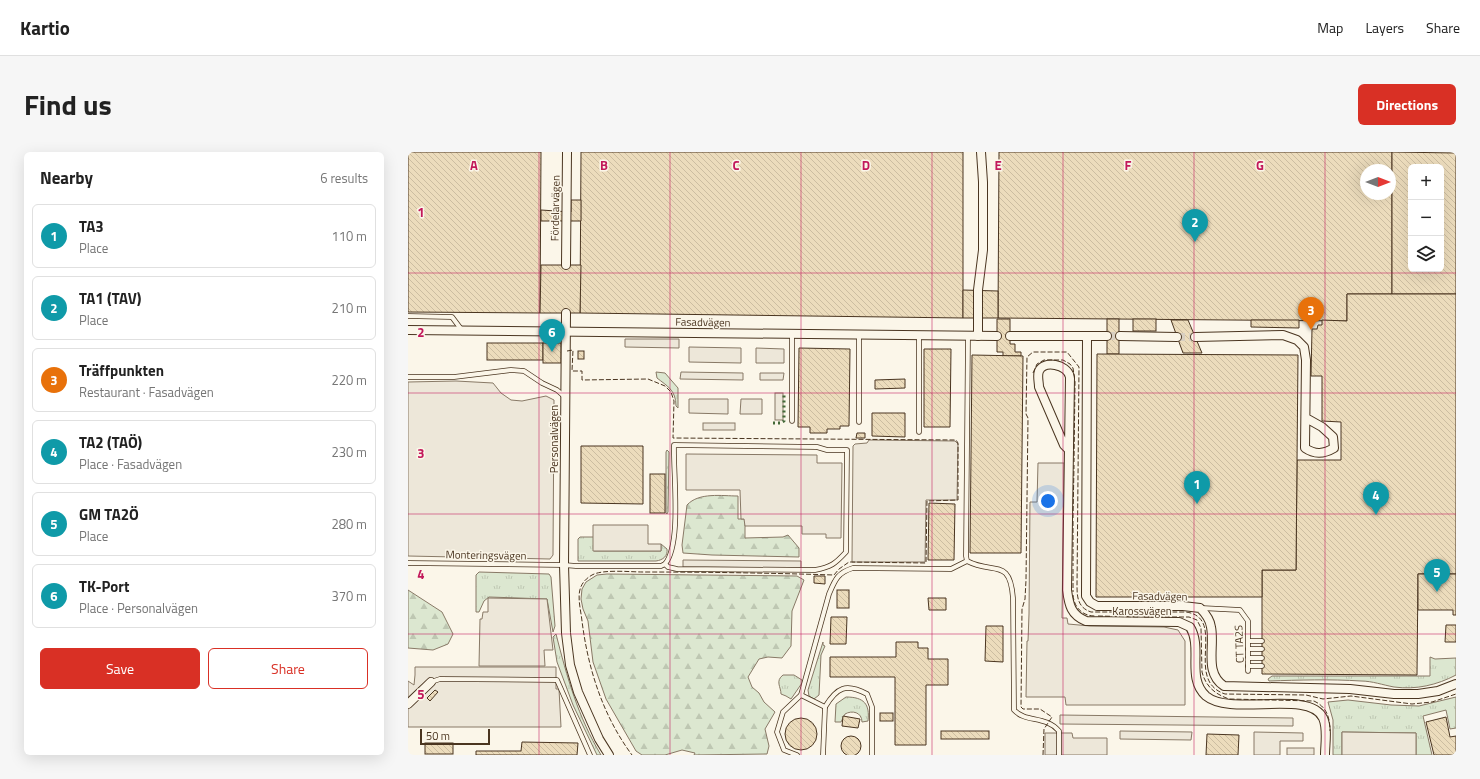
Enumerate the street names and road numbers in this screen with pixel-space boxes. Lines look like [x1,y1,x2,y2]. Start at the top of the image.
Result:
street label: Fördelarvägen [546,175,564,241]
street label: Fasadvägen [675,314,731,330]
street label: Personalvägen [546,405,562,473]
street label: Monteringsvägen [445,546,527,564]
street label: Fasadvägen [1132,588,1188,604]
street label: Karossvägen [1112,603,1172,619]
street label: CT TA2S [1230,625,1248,663]

